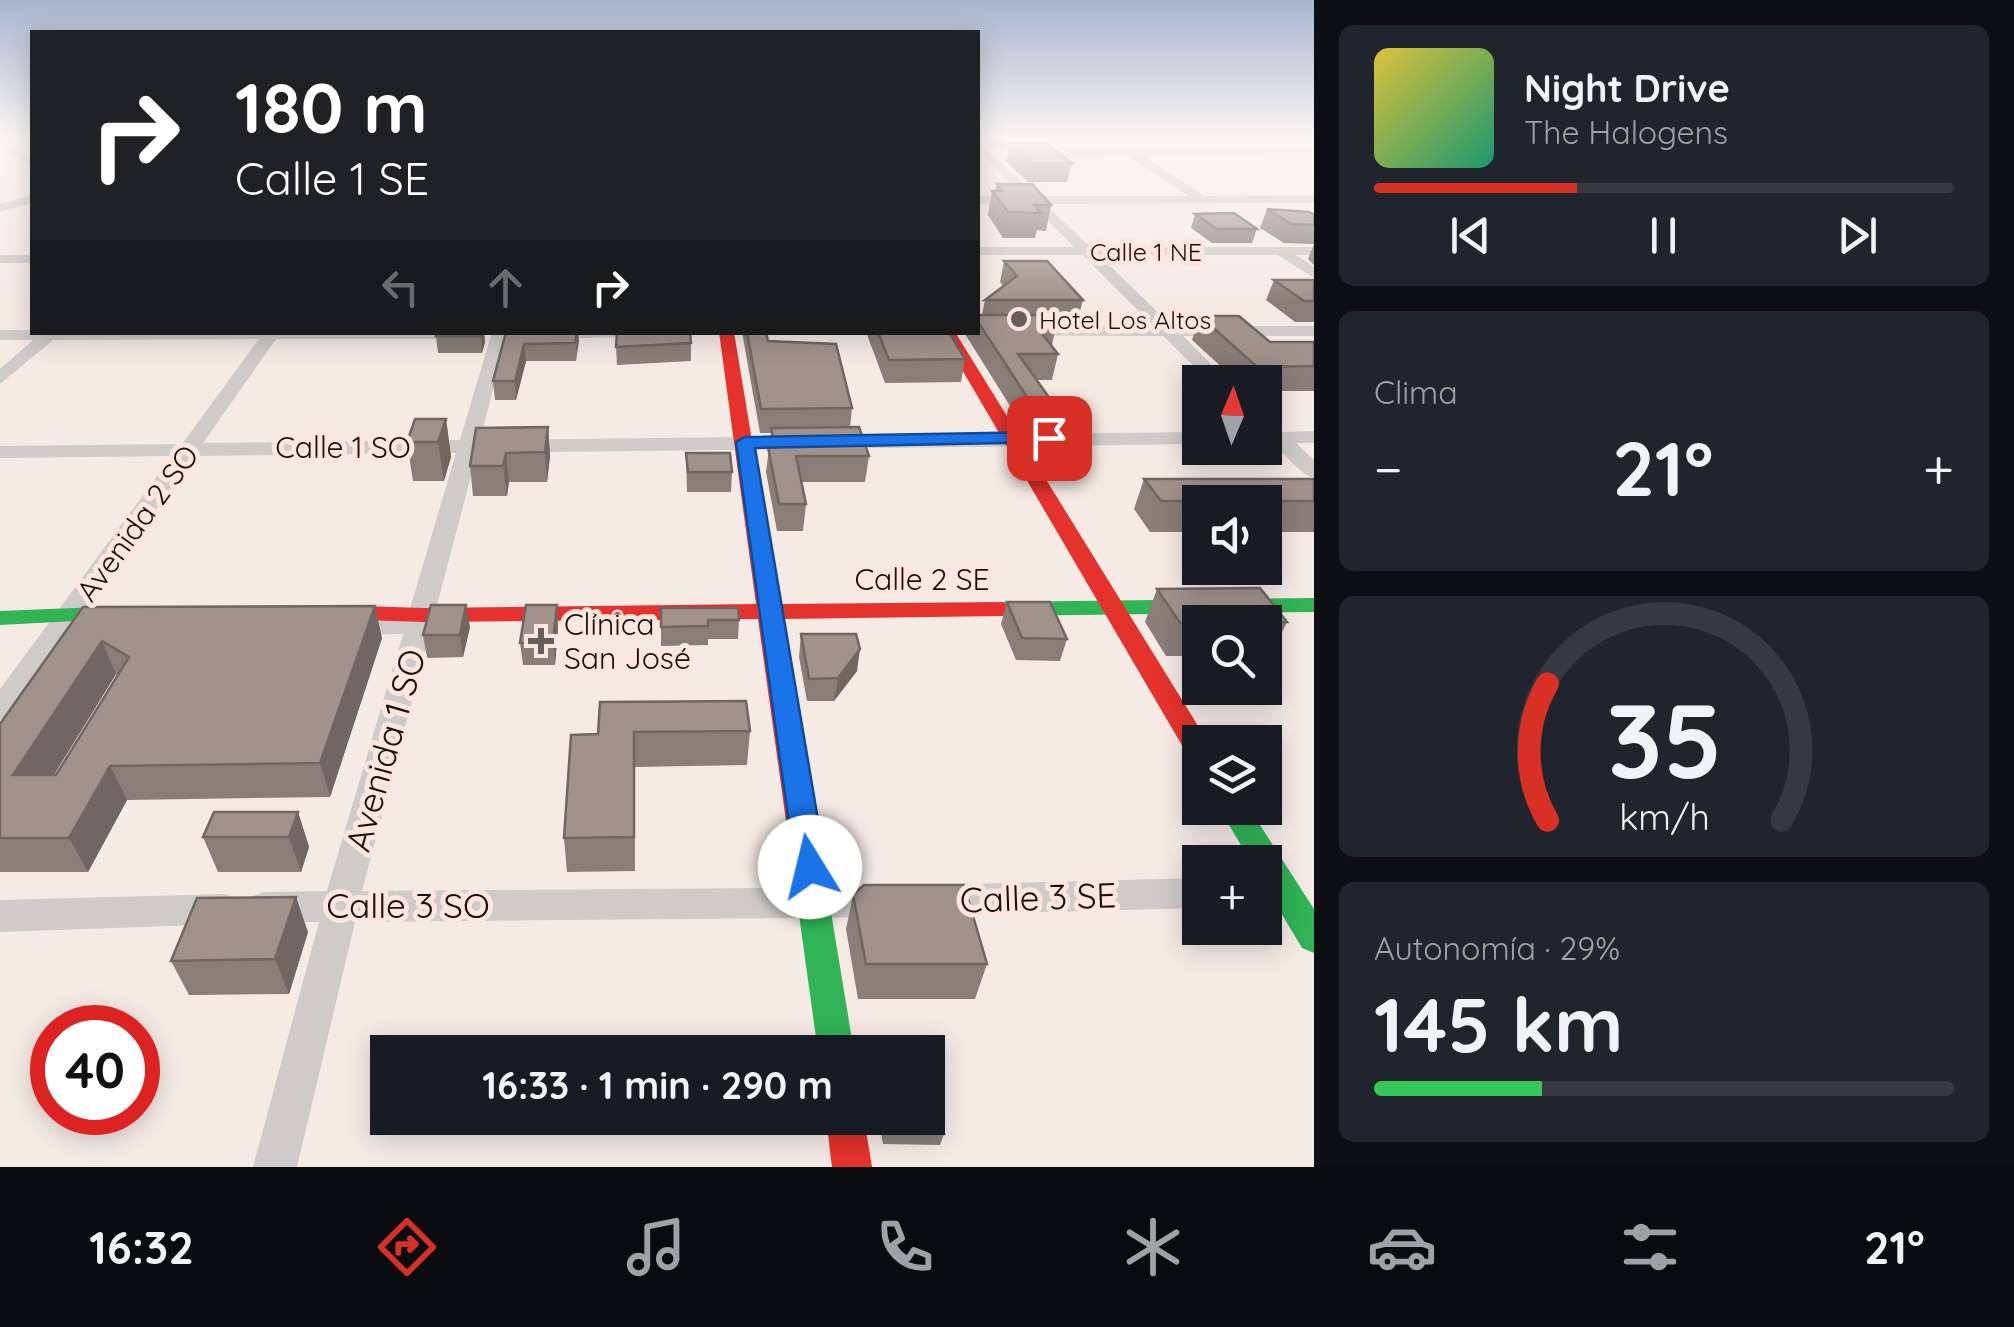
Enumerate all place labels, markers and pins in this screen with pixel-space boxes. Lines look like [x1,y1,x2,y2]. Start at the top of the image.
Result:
place label: Hotel Los Altos [1039,304,1211,335]
marker: Hotel Los Altos [1008,308,1030,330]
pin [1007,396,1092,481]
place label: Clínica San José [564,605,691,677]
marker: Clínica San José [528,628,554,654]

